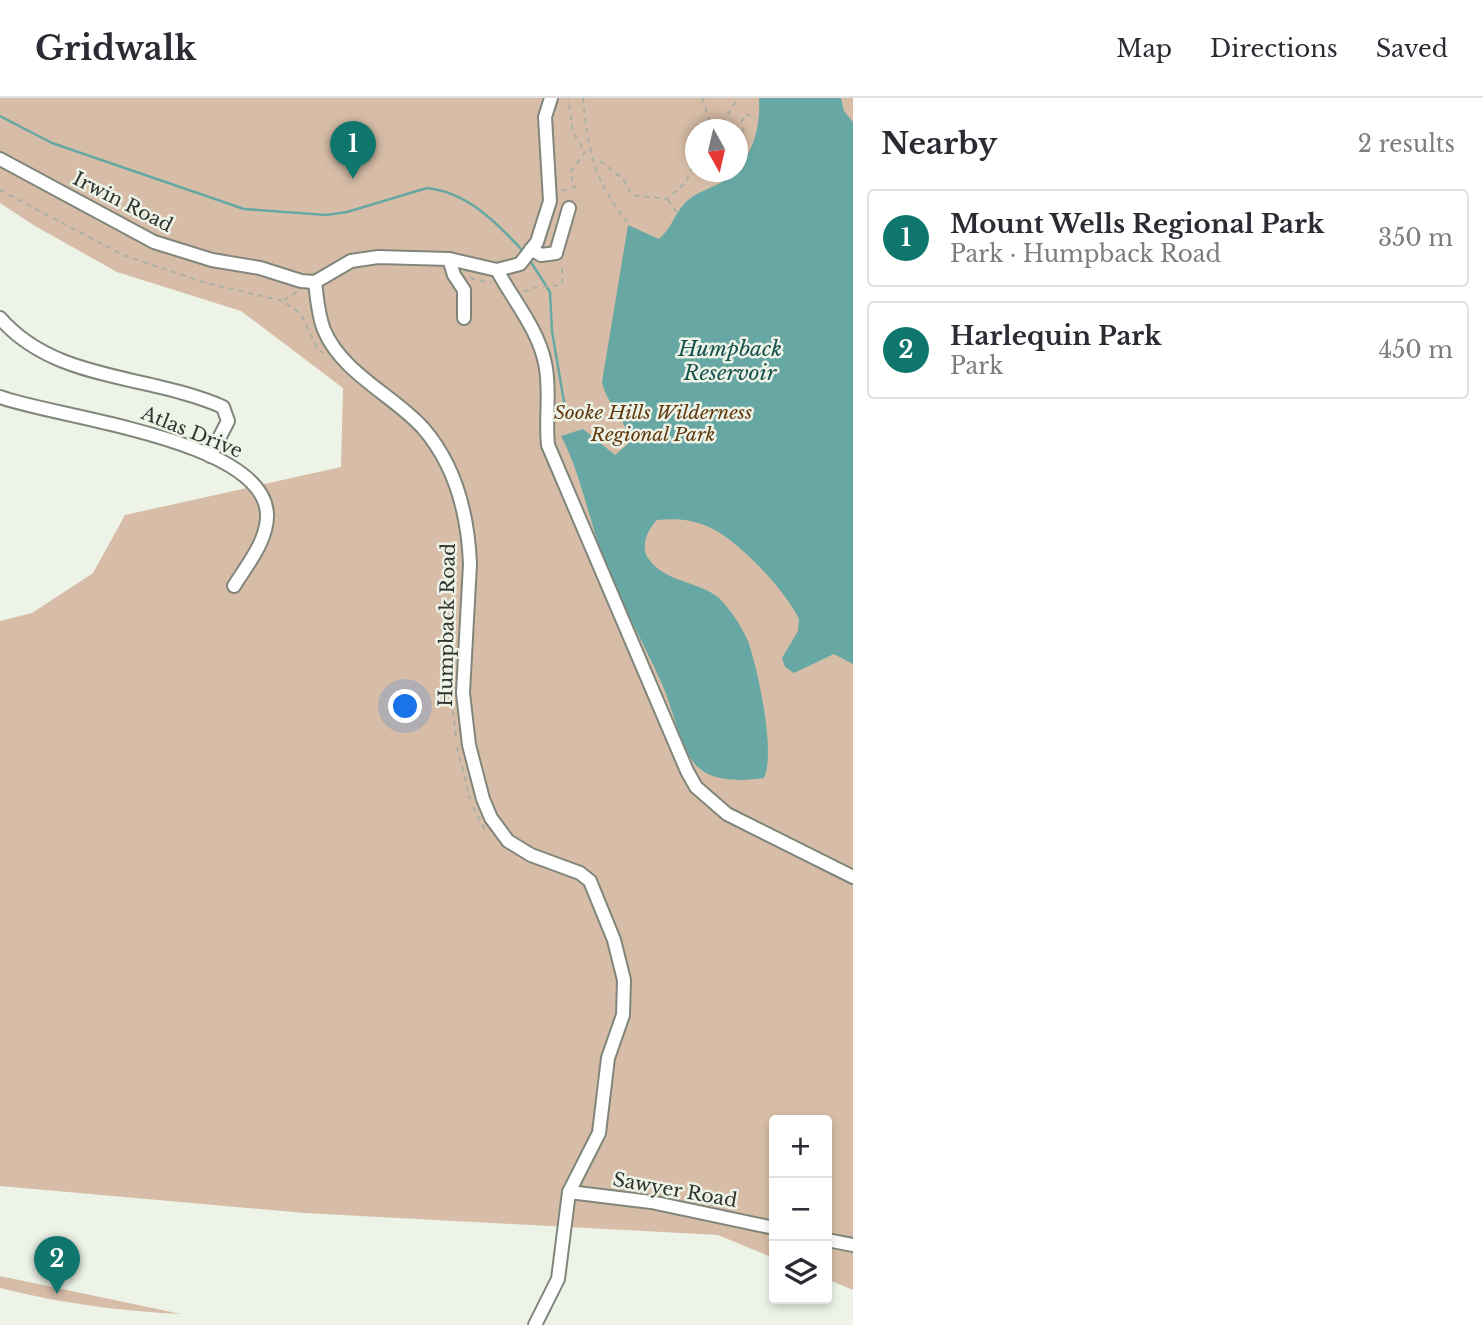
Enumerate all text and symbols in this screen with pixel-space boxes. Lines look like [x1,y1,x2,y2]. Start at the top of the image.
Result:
text: Gridwalk [35,28,196,69]
text: Map [1116,34,1172,63]
text: Directions [1210,34,1338,63]
text: Saved [1376,34,1448,63]
north arrow [685,119,748,182]
pin: 1 [330,121,376,179]
text: Nearby [881,125,997,162]
text: 2 results [1358,130,1455,158]
street label: Irwin Road [69,167,177,237]
text: Mount Wells Regional Park [950,208,1324,240]
text: 1 [901,224,911,252]
text: 350 m [1378,224,1453,252]
text: Park · Humpback Road [950,240,1221,268]
text: Harlequin Park [950,320,1162,352]
water label: Humpback Reservoir [677,336,782,386]
text: 2 [899,336,913,364]
text: 450 m [1379,336,1453,364]
text: Park [950,352,1003,380]
street label: Atlas Drive [137,401,246,463]
park label: Sooke Hills Wilderness Regional Park [554,401,752,446]
street label: Humpback Road [434,543,460,707]
your location [388,689,422,723]
map controls [769,1115,832,1304]
button: + [769,1115,832,1178]
street label: Sawyer Road [611,1168,739,1212]
button: − [769,1178,832,1241]
pin: 2 [34,1236,80,1294]
button: layers [769,1241,832,1304]

